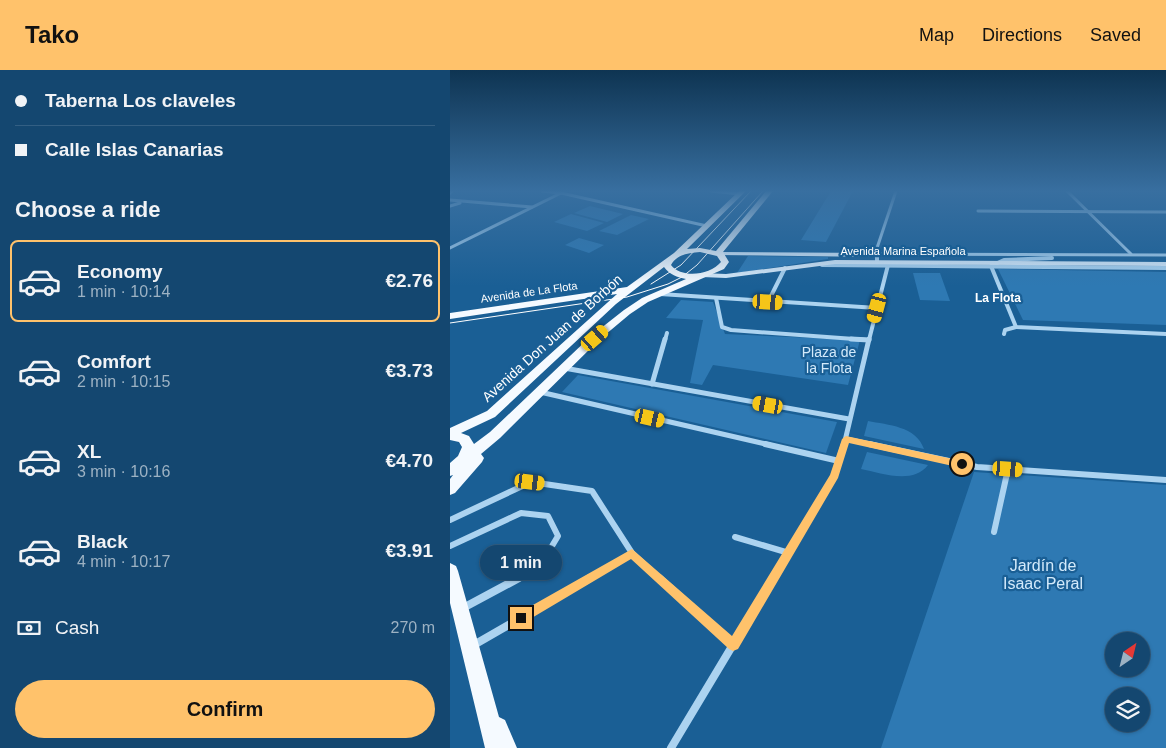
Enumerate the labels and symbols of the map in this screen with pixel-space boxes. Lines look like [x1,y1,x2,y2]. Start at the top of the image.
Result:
street label: Avenida Marina Española [840,245,966,257]
street label: Avenida Don Juan de Borbón [479,271,625,405]
street label: Avenida de La Flota [480,279,579,305]
district label: La Flota [975,291,1021,305]
car [865,292,888,324]
car [752,294,783,310]
car [578,322,611,354]
park label: Plaza de la Flota [802,344,856,376]
car [751,395,784,415]
car [633,407,666,429]
route start [951,453,973,475]
car [992,460,1023,478]
car [514,473,545,491]
callout: 1 min [480,546,562,580]
park label: Jardín de Isaac Peral [1003,557,1083,592]
route end [510,607,532,629]
north arrow [1105,632,1150,678]

